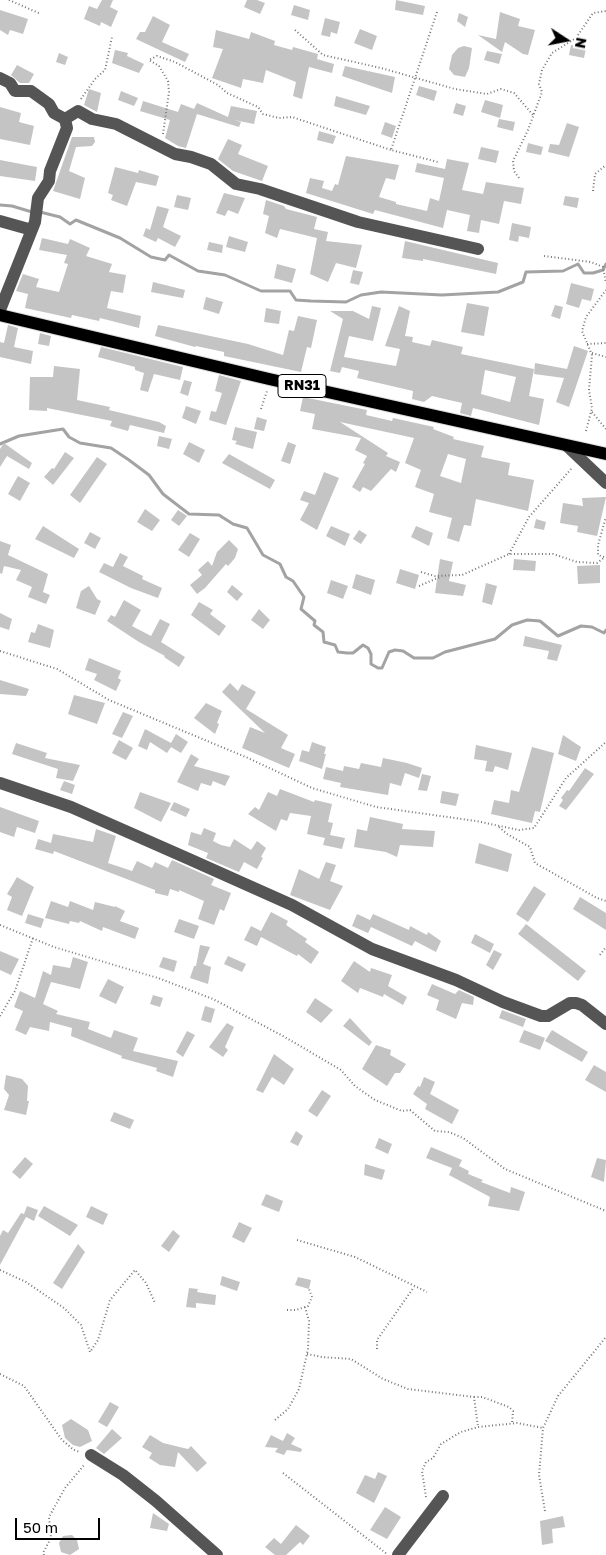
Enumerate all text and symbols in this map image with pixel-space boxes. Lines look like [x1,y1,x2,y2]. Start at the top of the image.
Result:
north arrow [541,15,591,65]
text: N [572,36,591,50]
road number: RN31 [278,374,326,398]
scale bar [18,1508,102,1540]
text: 50 m [23,1518,58,1536]

